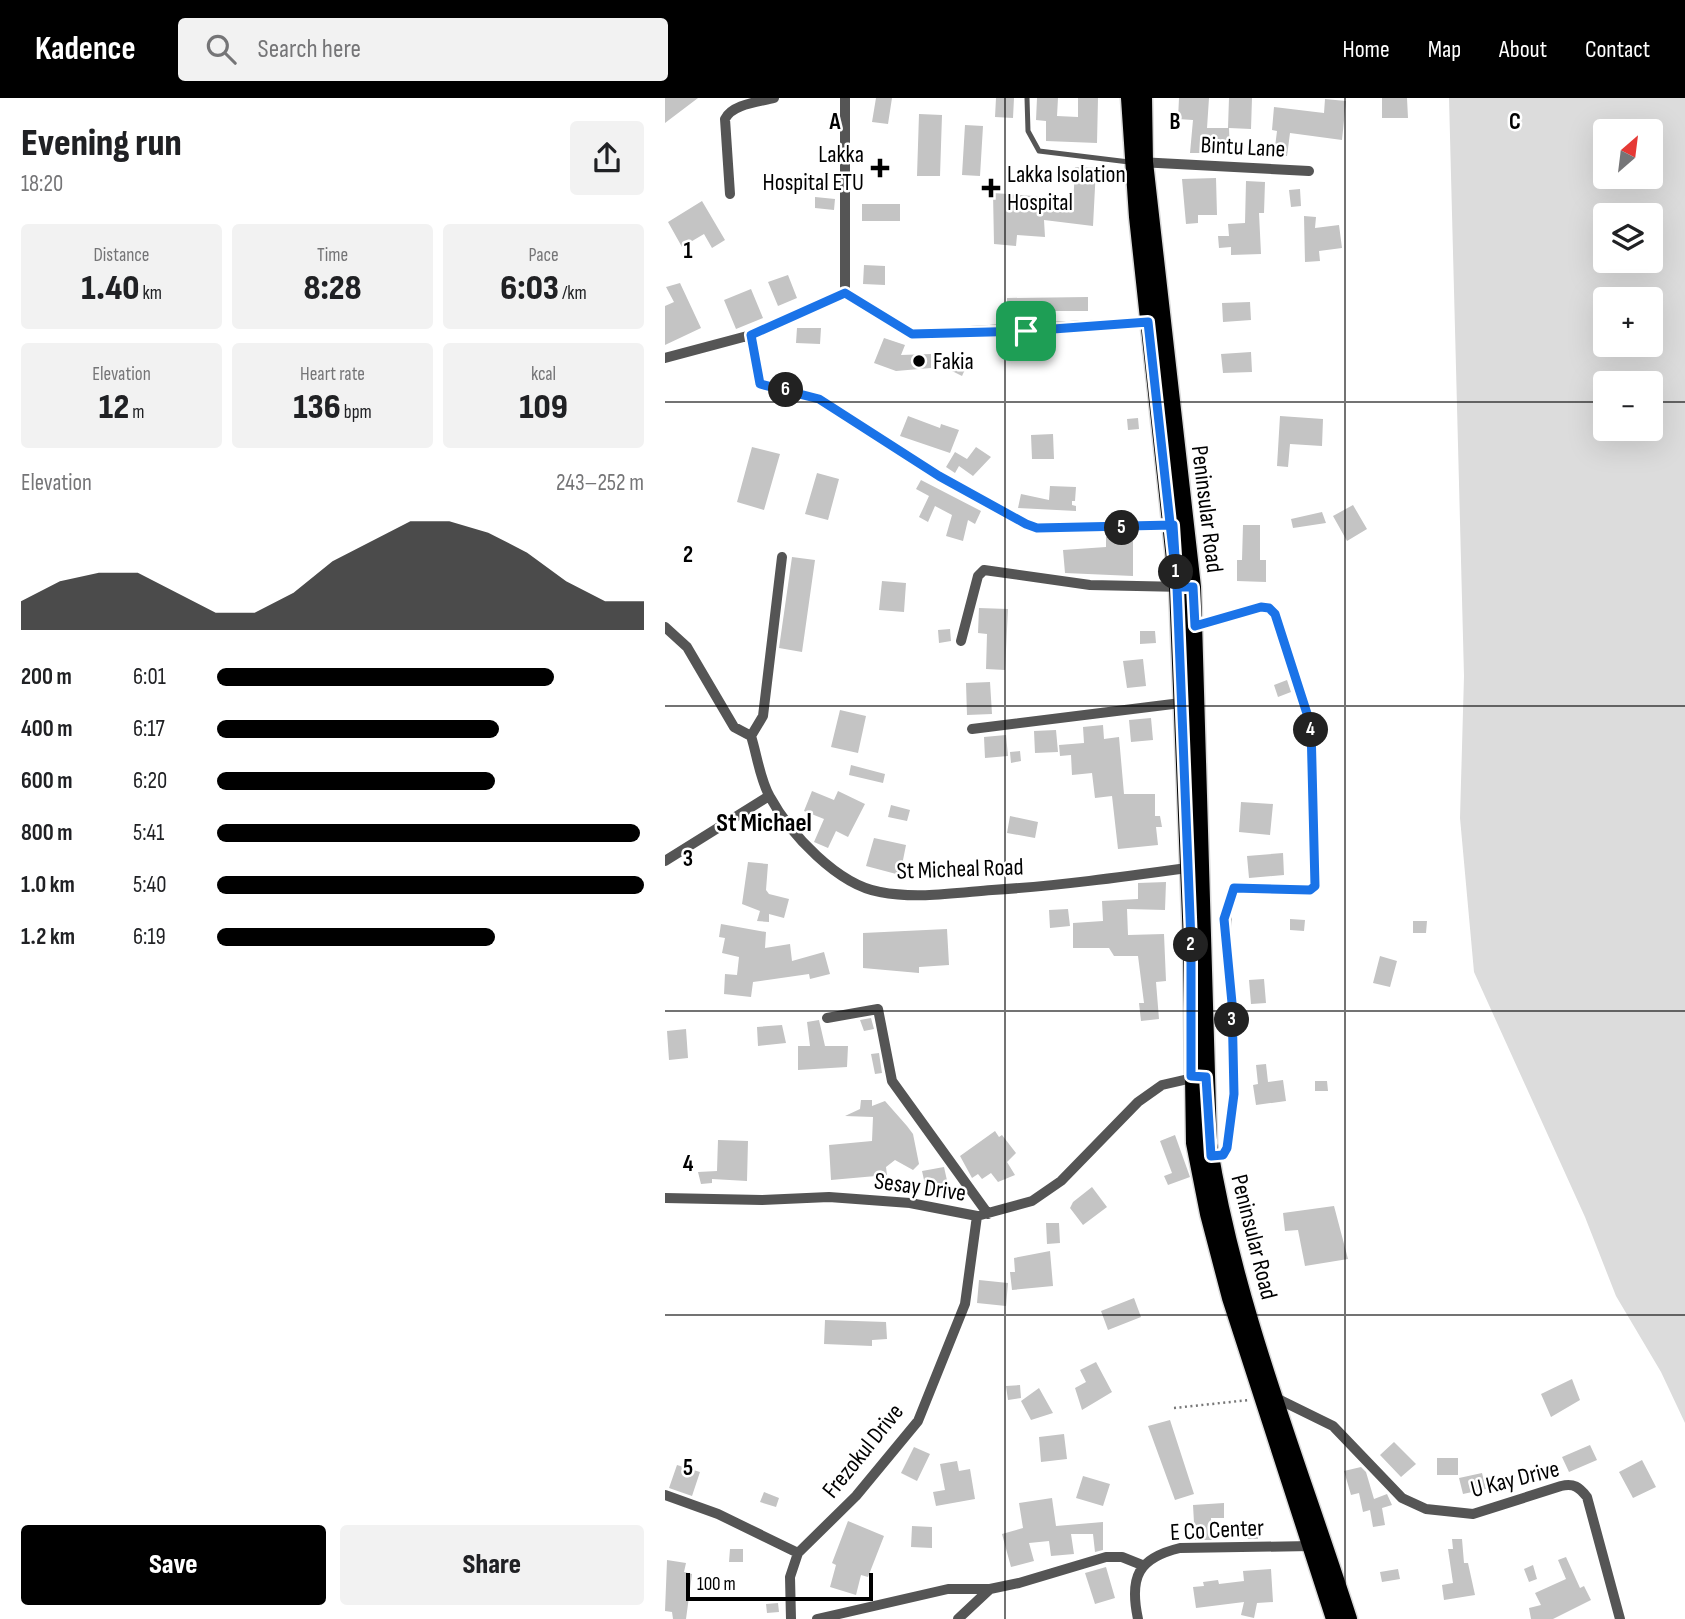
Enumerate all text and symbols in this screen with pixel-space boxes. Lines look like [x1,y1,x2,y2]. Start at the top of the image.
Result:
search box [178,18,668,81]
text: Kadence [35,29,136,69]
icon: search [202,30,240,68]
text: Search here [258,34,361,65]
text: Home [1342,35,1390,64]
text: Map [1428,35,1461,64]
text: About [1499,35,1547,64]
text: Contact [1585,35,1650,64]
text: A [829,108,842,136]
text: B [1170,108,1181,136]
text: C [1509,108,1521,136]
north arrow [1593,119,1663,189]
map controls [1593,119,1663,441]
text: Evening run [21,121,182,166]
button: share [570,121,644,195]
street label: Bintu Lane [1200,130,1286,164]
place label: Lakka Hospital ETU [763,140,864,197]
marker: Lakka Hospital ETU [870,158,890,178]
place label: Lakka Isolation Hospital [1007,160,1126,217]
text: 18:20 [21,170,63,198]
marker: Lakka Isolation Hospital [981,178,1001,198]
button: layers [1593,203,1663,273]
text: 1 [683,237,693,265]
text: Distance [93,244,150,267]
text: Time [317,244,348,267]
text: Pace [528,244,559,267]
text: 1.40 [81,267,139,310]
text: 8:28 [303,267,362,310]
text: 6:03 [500,267,559,310]
text: km [139,282,162,305]
text: /km [559,282,587,305]
button: + [1593,287,1663,357]
pin [996,301,1056,361]
icon: arrive [1007,312,1045,350]
place label: Fakia [933,347,974,376]
marker: Fakia [911,353,927,369]
text: Elevation [92,363,151,386]
text: Heart rate [300,363,365,386]
text: kcal [531,363,556,386]
button: − [1593,371,1663,441]
pin: 6 [769,372,803,408]
text: 6 [781,378,790,401]
text: 12 [99,386,129,429]
text: 136 [293,386,341,429]
text: 109 [519,386,568,429]
text: m [129,401,144,424]
text: bpm [341,401,372,424]
street label: Peninsular Road [1185,444,1229,574]
text: Elevation [21,469,92,497]
text: 243–252 m [556,469,644,497]
pin: 5 [1105,510,1140,546]
text: 5 [1117,516,1126,539]
text: 2 [683,541,693,569]
pin: 1 [1159,554,1193,589]
text: 1 [1172,560,1179,583]
text: 200 m [21,663,72,691]
text: 6:01 [133,663,166,691]
pin: 4 [1293,712,1329,748]
text: 400 m [21,715,72,743]
text: 6:17 [133,715,165,743]
text: 4 [1306,718,1315,741]
text: 600 m [21,767,73,795]
text: 6:20 [133,767,167,795]
district label: St Michael [716,808,812,839]
text: 800 m [21,819,73,847]
text: 5:41 [133,819,164,847]
text: 3 [683,845,693,873]
street label: St Micheal Road [896,852,1024,886]
text: 1.0 km [21,871,75,899]
text: 5:40 [133,871,166,899]
text: 1.2 km [21,923,75,951]
text: 6:19 [133,923,166,951]
pin: 2 [1173,928,1209,962]
text: 2 [1186,933,1195,956]
pin: 3 [1215,1002,1249,1038]
text: 3 [1227,1008,1236,1031]
text: 4 [683,1150,694,1178]
street label: Sesay Drive [872,1166,968,1208]
street label: Peninsular Road [1224,1171,1284,1303]
street label: Frezokul Drive [816,1398,910,1504]
text: 5 [683,1454,693,1482]
street label: U Kay Drive [1468,1454,1562,1504]
street label: E Co Center [1169,1513,1265,1547]
button: Save [21,1525,326,1605]
button: Share [340,1525,644,1605]
scale bar [686,1570,873,1602]
text: 100 m [697,1573,736,1596]

